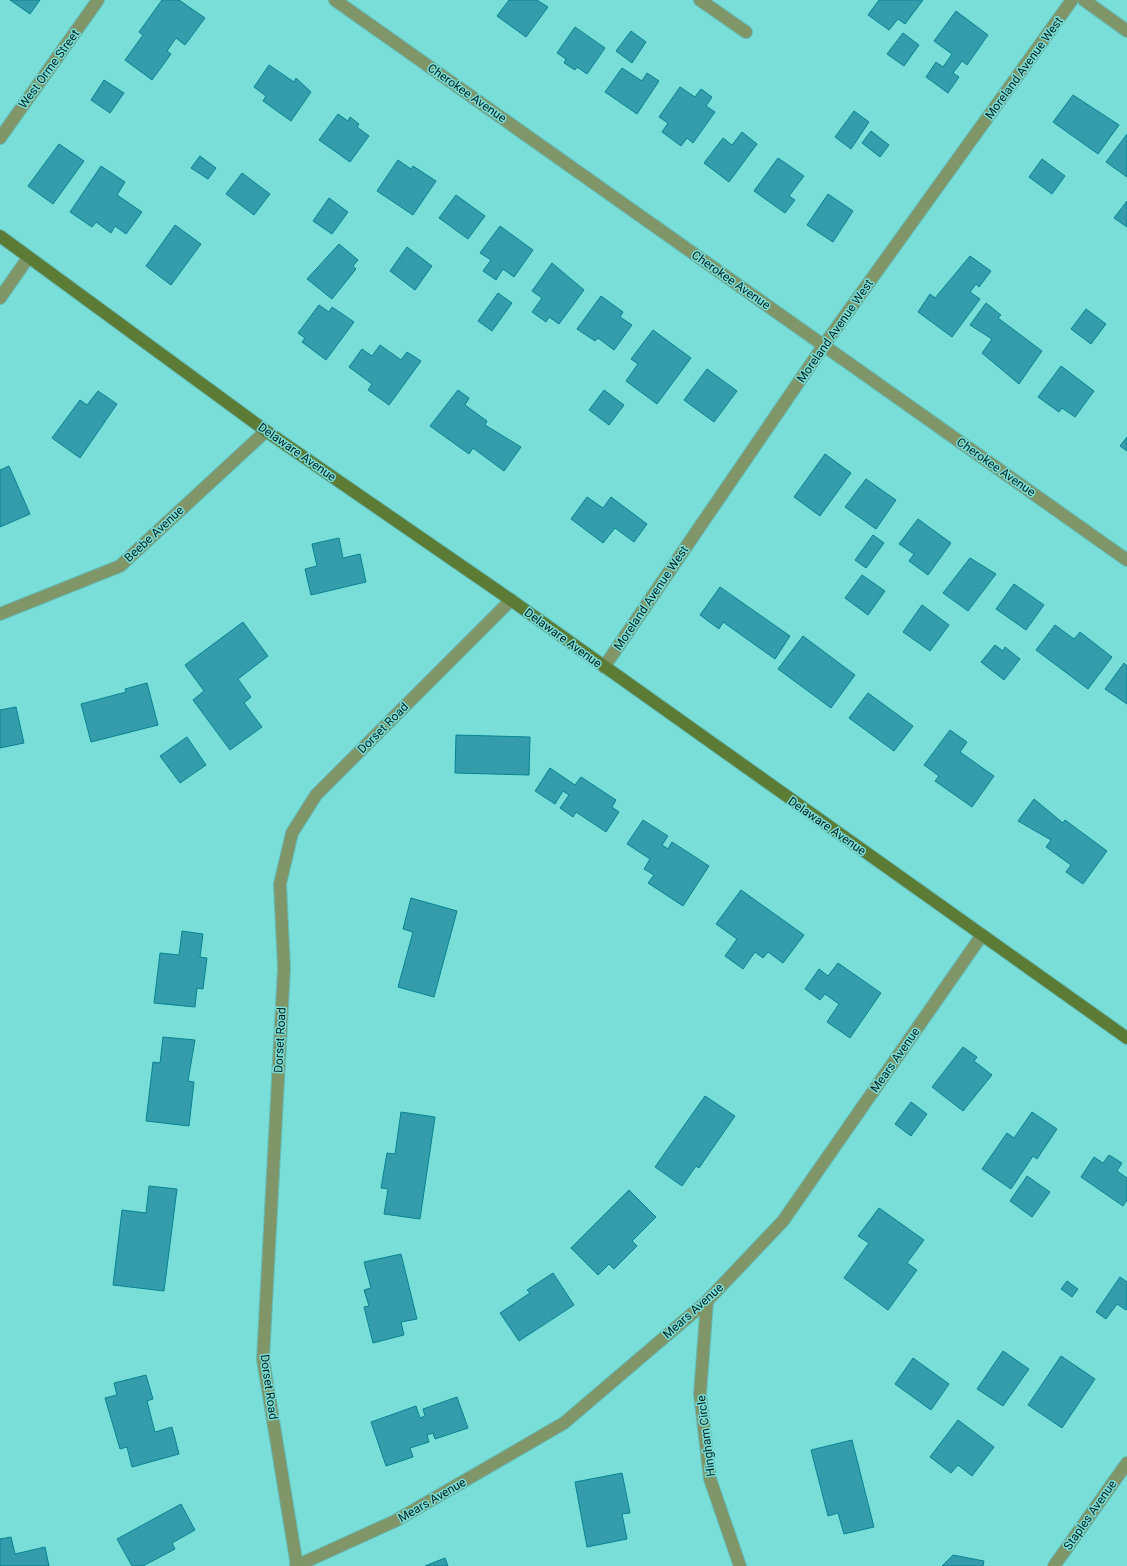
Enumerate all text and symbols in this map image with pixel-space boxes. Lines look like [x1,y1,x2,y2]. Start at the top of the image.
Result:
street label: Moreland Avenue West [982,14,1066,122]
street label: West Orme Street [16,27,82,111]
street label: Cherokee Avenue [425,61,509,125]
street label: Cherokee Avenue [689,248,773,312]
street label: Moreland Avenue West [794,277,876,385]
street label: Delaware Avenue [255,420,339,484]
street label: Cherokee Avenue [954,435,1038,499]
street label: Beebe Avenue [122,503,186,565]
street label: Moreland Avenue West [611,543,691,653]
street label: Delaware Avenue [522,605,604,671]
street label: Dorset Road [355,700,411,756]
street label: Delaware Avenue [785,794,869,858]
street label: Dorset Road [271,1007,289,1073]
street label: Mears Avenue [868,1025,922,1095]
street label: Mears Avenue [660,1280,726,1342]
street label: Dorset Road [257,1353,281,1421]
street label: Hingham Circle [694,1395,718,1477]
street label: Mears Avenue [396,1475,468,1525]
street label: Staples Avenue [1061,1477,1119,1553]

